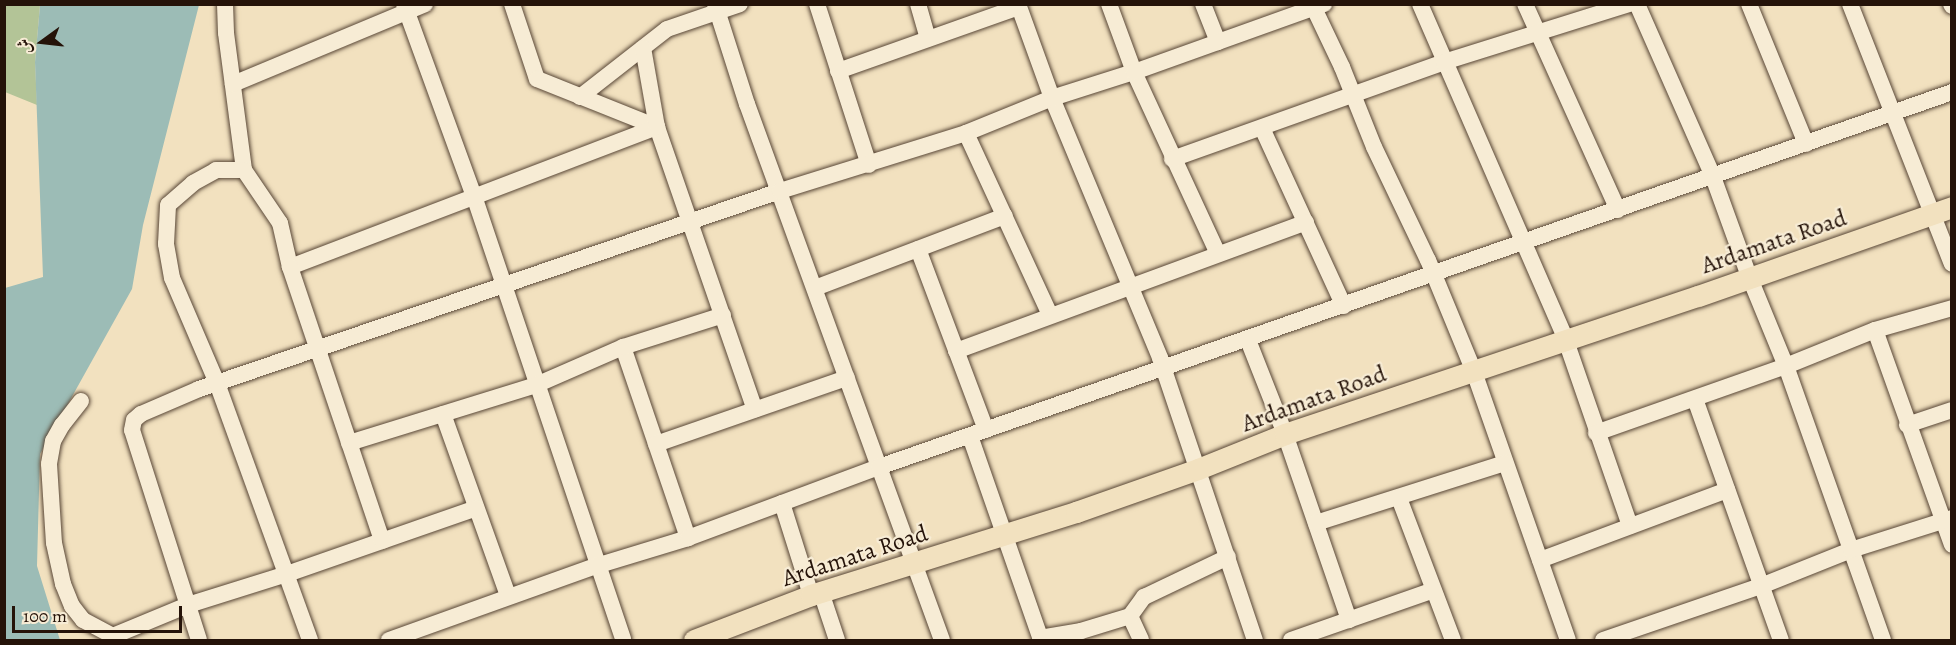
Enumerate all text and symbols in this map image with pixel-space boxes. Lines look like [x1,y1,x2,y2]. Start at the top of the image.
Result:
north arrow [12,12,72,72]
text: ش [12,36,37,57]
street label: Ardamata Road [1698,204,1850,280]
street label: Ardamata Road [1238,360,1390,438]
street label: Ardamata Road [778,519,932,593]
scale bar [15,594,184,632]
text: 100 m [23,604,67,628]

